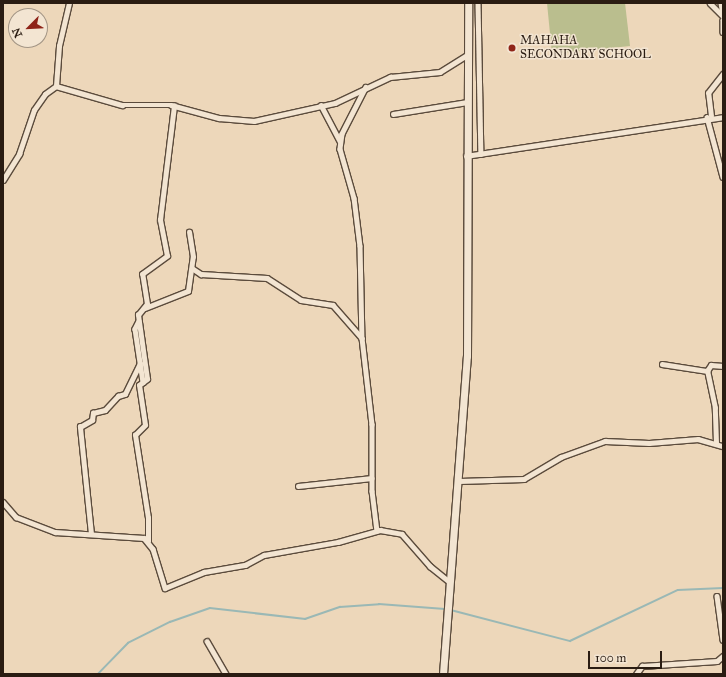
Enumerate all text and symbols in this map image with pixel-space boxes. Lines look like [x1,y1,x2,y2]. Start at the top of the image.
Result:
north arrow [8,8,48,48]
text: N [10,26,25,40]
place label: MAHAHA SECONDARY SCHOOL [520,34,651,62]
marker: MAHAHA SECONDARY SCHOOL [507,43,517,53]
scale bar [590,643,664,669]
text: 100 m [595,651,626,665]

